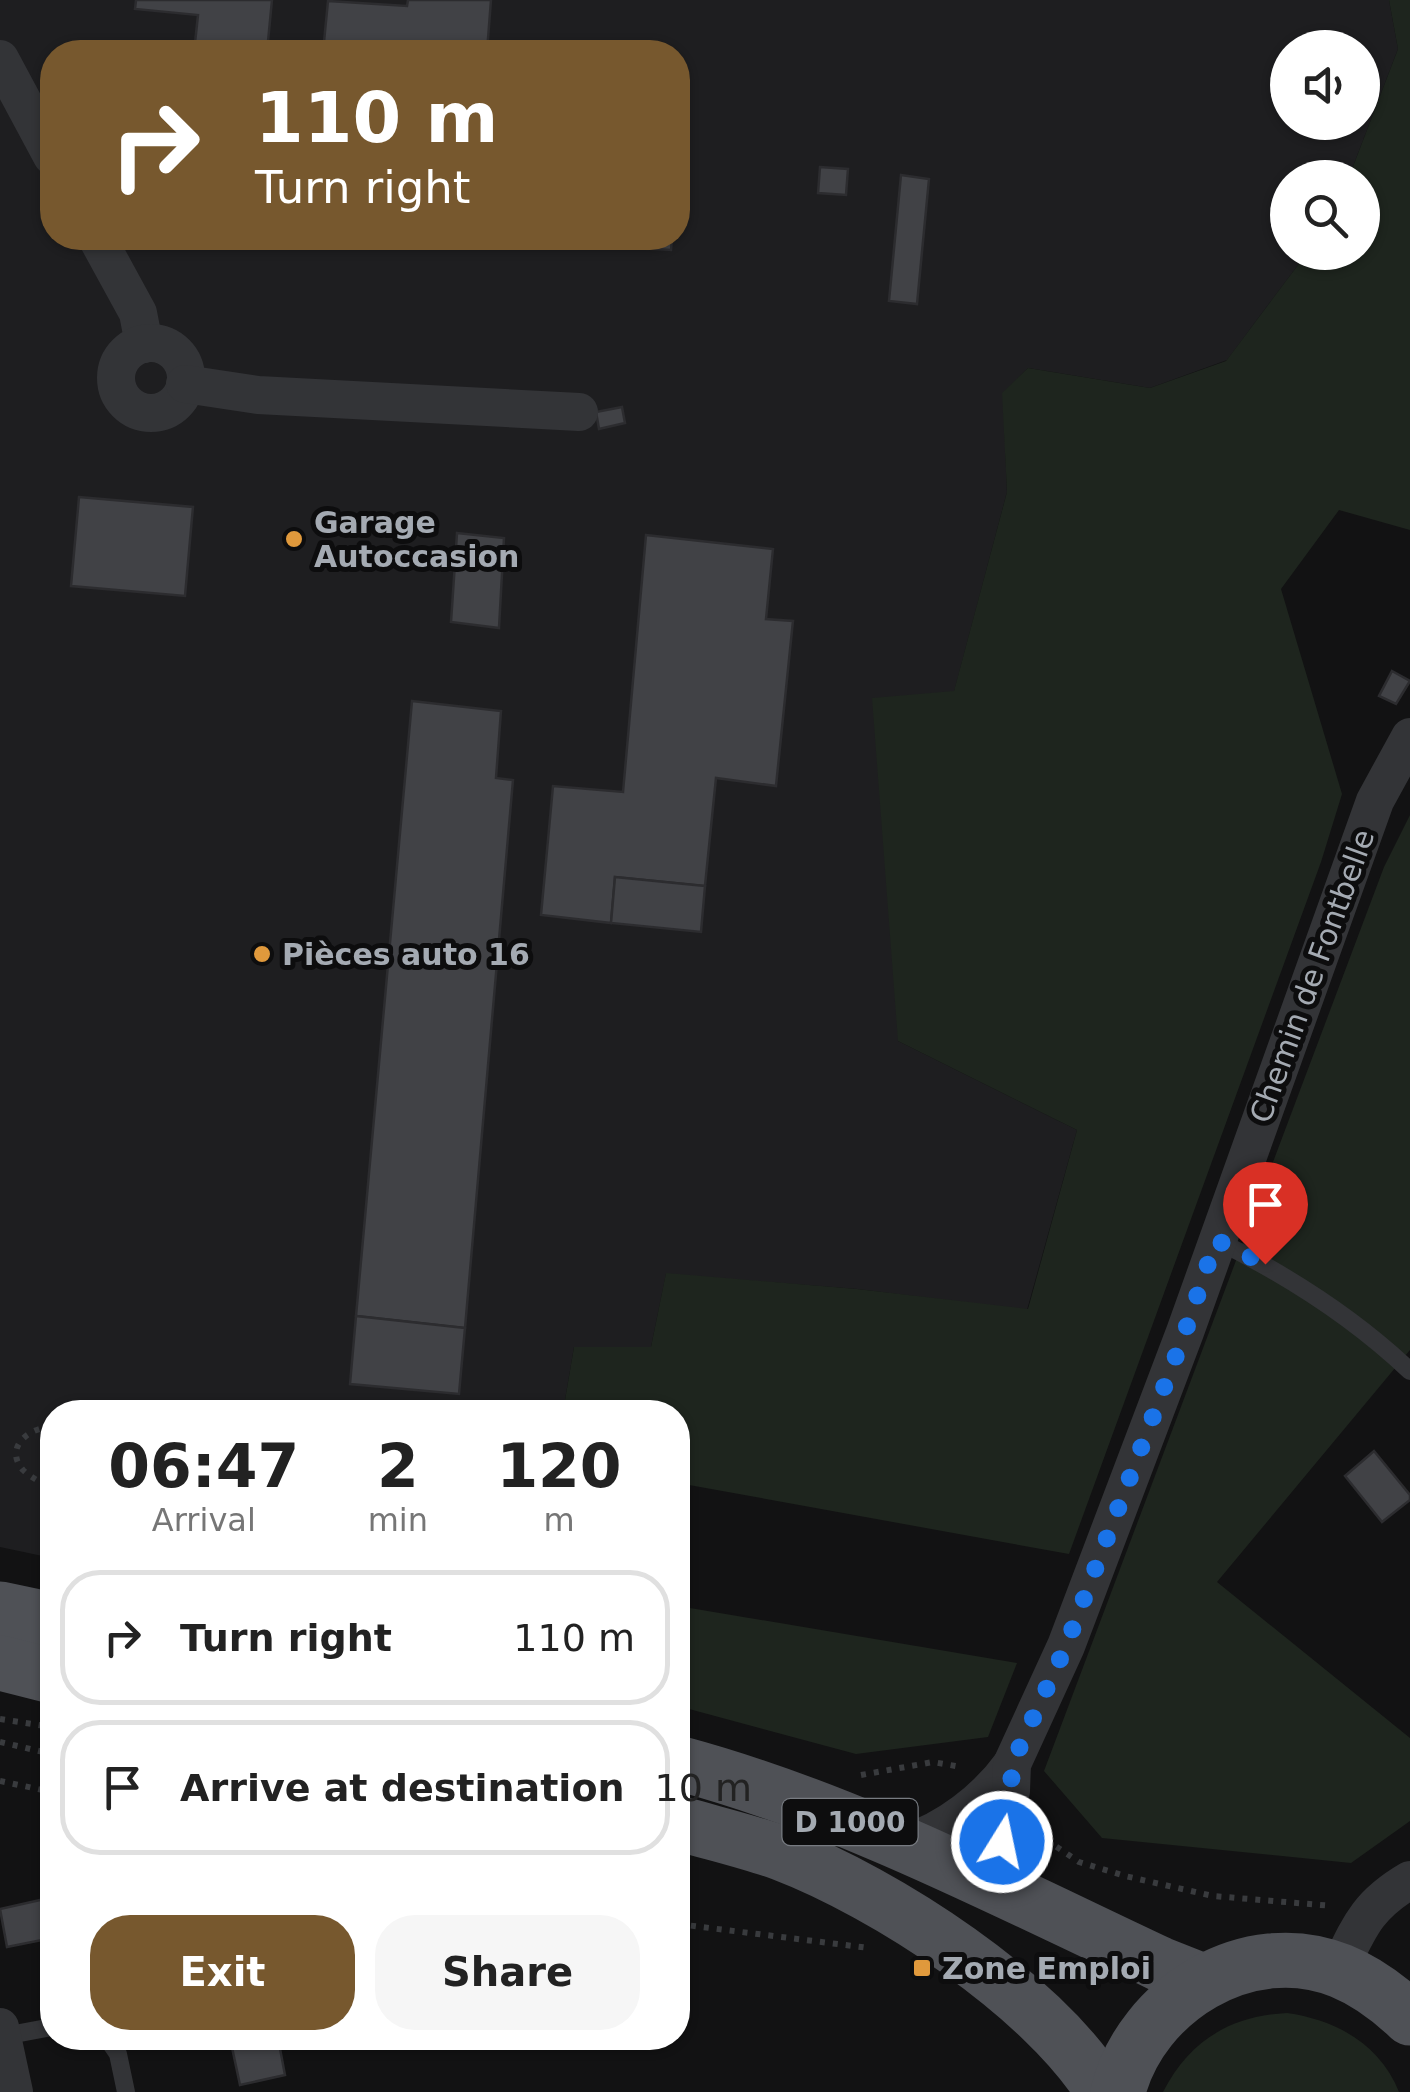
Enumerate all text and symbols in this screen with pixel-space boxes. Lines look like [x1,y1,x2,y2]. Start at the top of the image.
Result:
map controls [1270,30,1380,270]
button: sound [1270,30,1380,140]
text: 110 m [255,77,498,159]
icon: right [90,80,220,210]
button: search [1270,160,1380,270]
text: Turn right [255,161,470,214]
place label: Garage Autoccasion [314,505,519,574]
marker: Garage Autoccasion [283,528,305,550]
street label: Chemin de Fontbelle [1243,825,1381,1127]
place label: Pièces auto 16 [282,937,530,972]
marker: Pièces auto 16 [251,943,273,965]
pin [1223,1162,1308,1265]
icon: arrive [1238,1177,1293,1232]
text: 06:47 [108,1431,299,1501]
text: 2 [377,1431,419,1501]
text: 120 [496,1431,622,1501]
text: Arrival [152,1501,256,1539]
text: min [368,1501,428,1539]
text: m [543,1501,575,1539]
icon: right [95,1610,150,1665]
text: Turn right [180,1616,392,1660]
text: 110 m [513,1616,635,1660]
icon: arrive [95,1760,150,1815]
text: Arrive at destination [180,1766,625,1810]
text: 10 m [655,1766,752,1810]
position arrow [950,1790,1054,1894]
road number: D 1000 [782,1799,918,1845]
button: Exit [90,1915,355,2030]
button: Share [375,1915,640,2030]
place label: Zone Emploi [942,1951,1151,1986]
marker: Zone Emploi [911,1957,933,1979]

